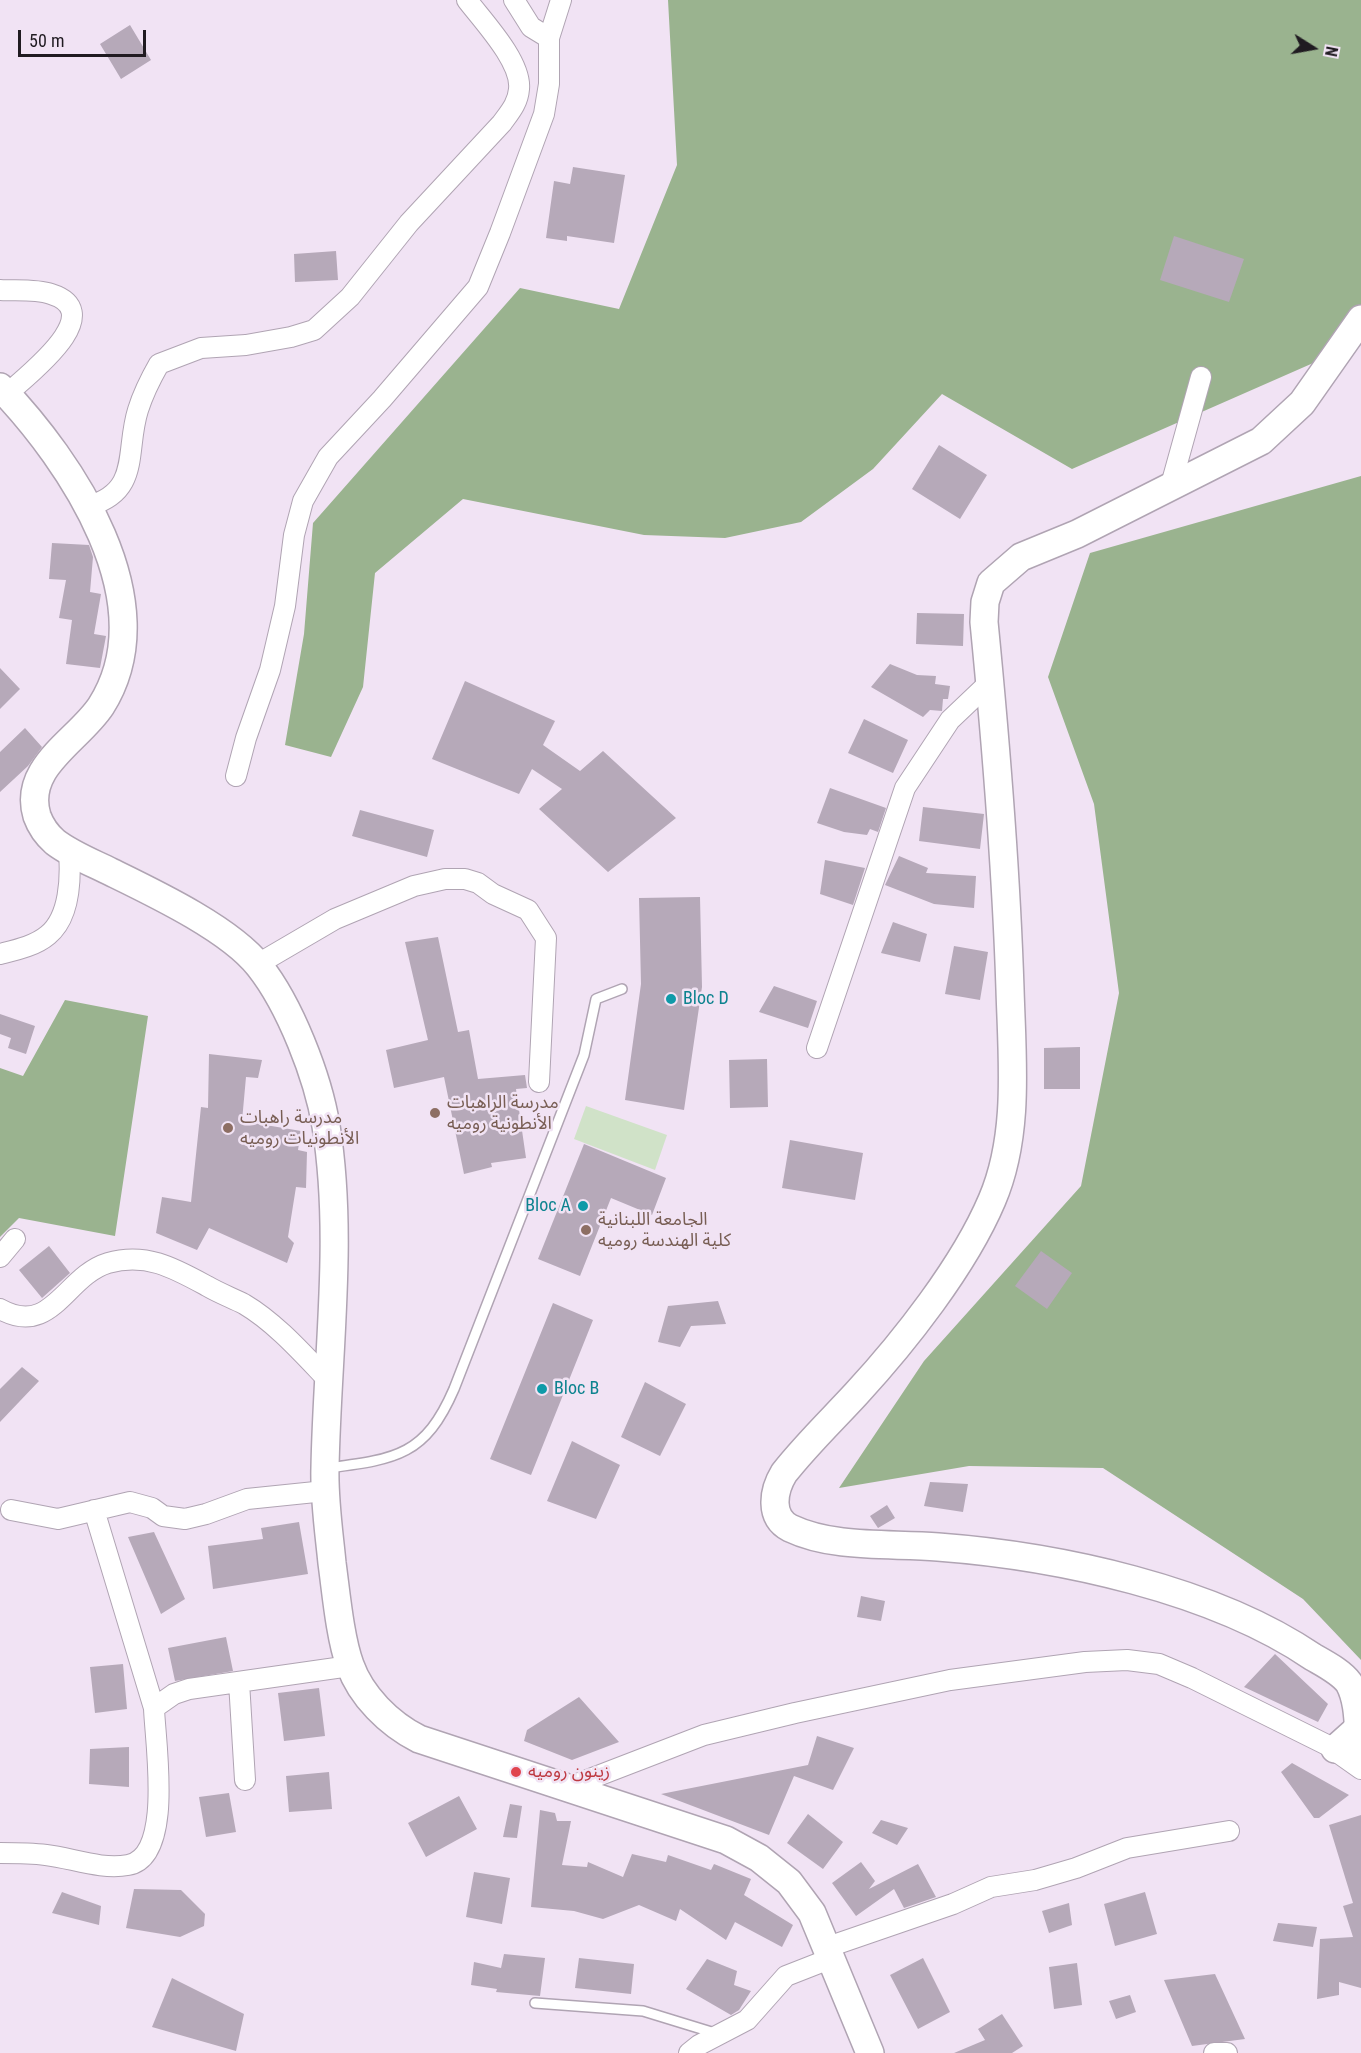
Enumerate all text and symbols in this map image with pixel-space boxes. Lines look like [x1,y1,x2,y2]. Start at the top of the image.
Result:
scale bar [21,18,148,56]
north arrow [1283,18,1343,78]
text: 50 m [29,30,64,51]
text: N [1321,45,1341,58]
place label: Bloc D [683,988,729,1010]
marker: Bloc D [664,992,678,1006]
place label: مدرسة الراهبات الأنطونية روميه [447,1092,559,1134]
marker: مدرسة الراهبات الأنطونية روميه [428,1106,442,1120]
place label: مدرسة راهبات الأنطونيات روميه [240,1107,359,1150]
marker: مدرسة راهبات الأنطونيات روميه [221,1121,235,1135]
place label: Bloc A [525,1195,571,1217]
marker: Bloc A [576,1199,590,1213]
place label: الجامعة اللبنانية كلية الهندسة روميه [598,1209,731,1252]
marker: الجامعة اللبنانية كلية الهندسة روميه [579,1223,593,1237]
place label: Bloc B [554,1378,599,1400]
marker: Bloc B [535,1382,549,1396]
place label: زينون روميه [528,1761,610,1783]
marker: زينون روميه [509,1765,523,1779]

